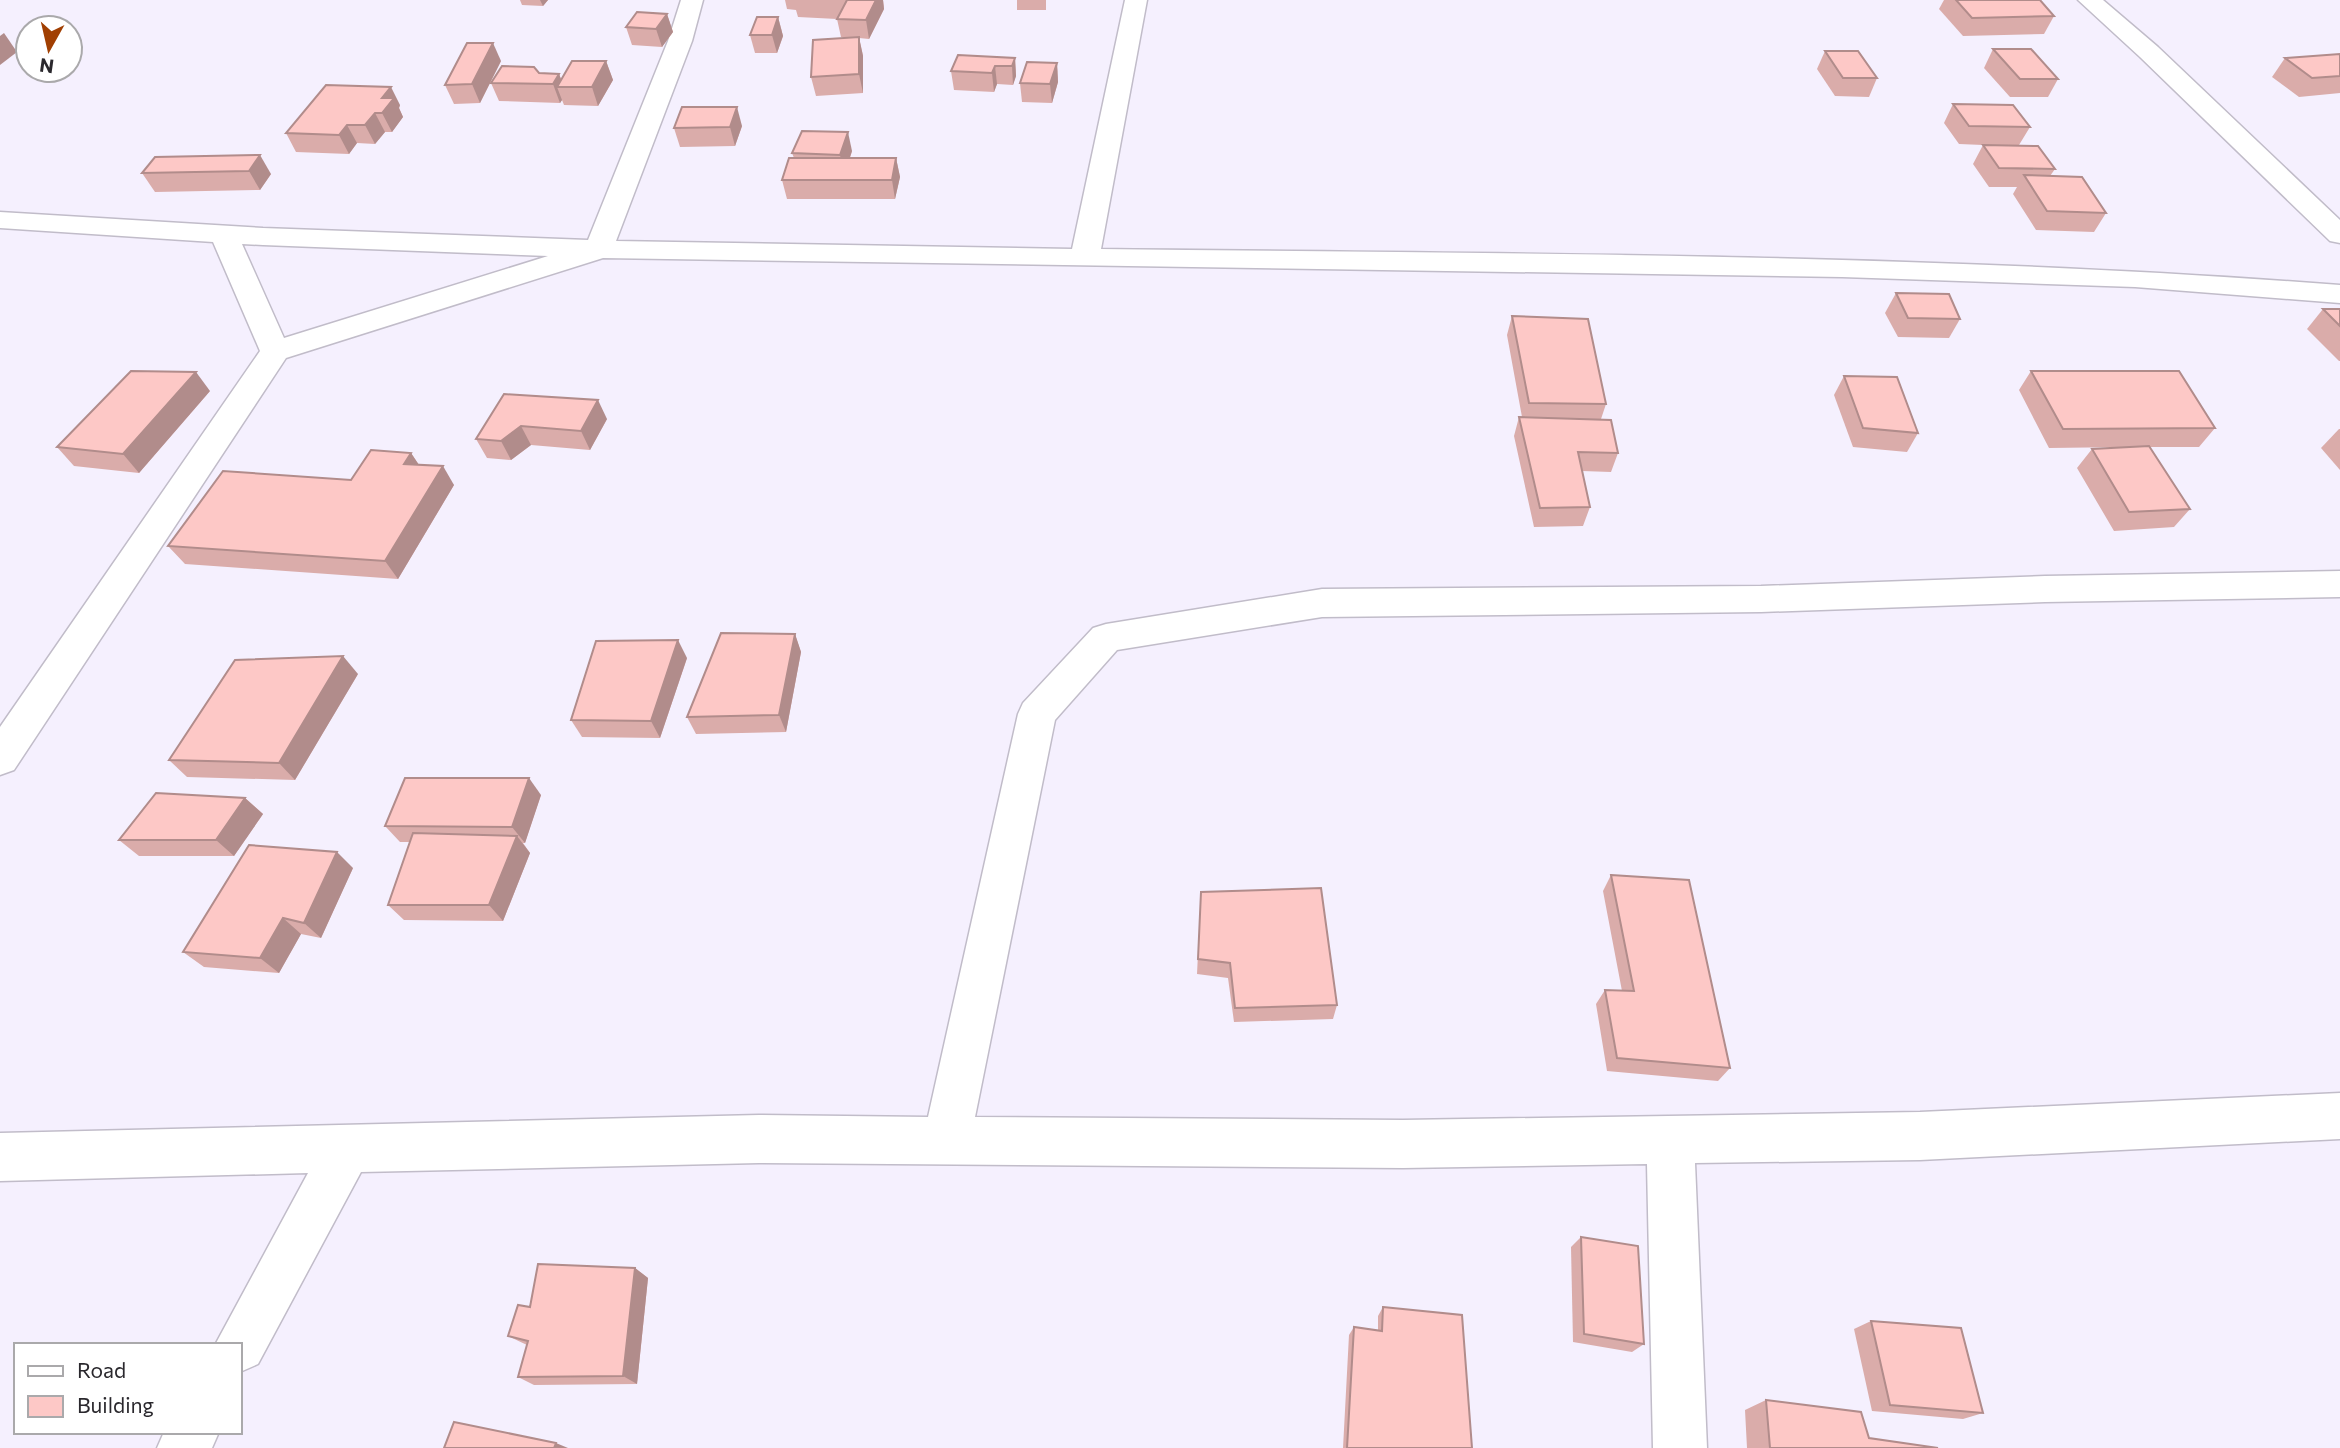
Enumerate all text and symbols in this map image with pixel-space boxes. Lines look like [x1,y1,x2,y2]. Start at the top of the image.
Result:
north arrow [14,14,84,84]
text: N [38,54,55,79]
legend [14,1343,242,1434]
text: Road [77,1357,126,1382]
text: Building [77,1392,154,1417]

